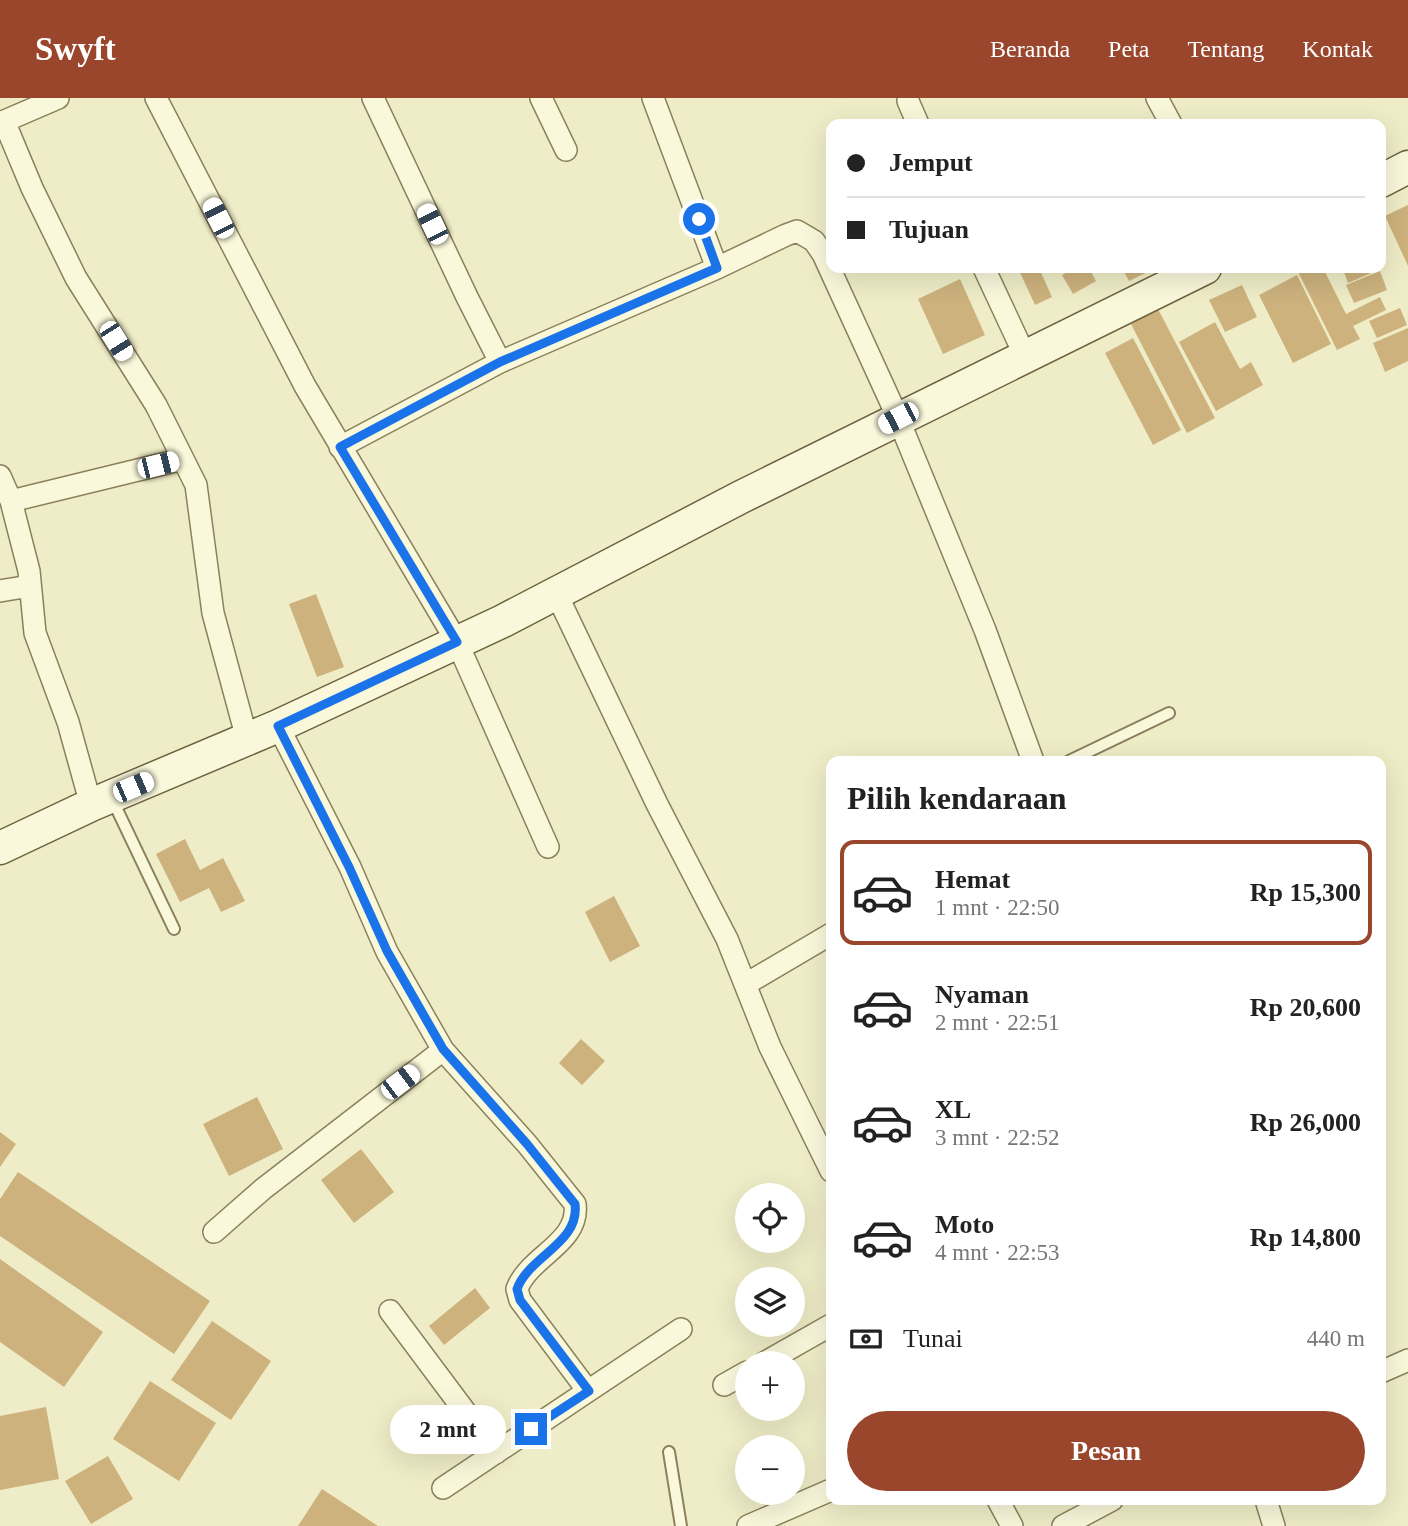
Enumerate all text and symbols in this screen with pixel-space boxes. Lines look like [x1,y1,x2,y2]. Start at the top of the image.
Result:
text: Swyft [35,31,116,67]
text: Beranda [990,36,1070,62]
text: Peta [1108,36,1149,62]
text: Tentang [1187,36,1264,62]
text: Kontak [1302,36,1373,62]
text: Jemput [889,148,973,177]
car [200,195,237,241]
car [414,201,451,247]
route start [683,203,715,235]
text: Tujuan [889,215,969,244]
car [96,318,137,364]
car [875,399,922,437]
car [136,450,181,480]
car [110,769,157,805]
text: Pilih kendaraan [847,780,1067,816]
icon: car [851,861,914,924]
text: Hemat [935,865,1010,894]
text: Rp 15,300 [1250,878,1361,907]
text: 1 mnt · 22:50 [935,895,1060,920]
icon: car [851,976,914,1039]
text: Nyaman [935,980,1029,1009]
text: Rp 20,600 [1250,993,1361,1022]
text: 2 mnt · 22:51 [935,1010,1060,1035]
car [377,1061,424,1103]
icon: car [851,1091,914,1154]
text: XL [935,1095,971,1124]
text: Rp 26,000 [1250,1108,1361,1137]
text: 3 mnt · 22:52 [935,1125,1060,1150]
map controls [735,1183,805,1505]
button: locate [735,1183,805,1253]
icon: car [851,1206,914,1269]
text: Moto [935,1210,994,1239]
text: Rp 14,800 [1250,1223,1361,1252]
text: 4 mnt · 22:53 [935,1240,1060,1265]
button: layers [735,1267,805,1337]
icon: cash [847,1320,885,1358]
text: Tunai [903,1324,963,1353]
text: 440 m [1307,1326,1365,1351]
button: + [735,1351,805,1421]
callout: 2 mnt [391,1404,506,1454]
button: Pesan [847,1411,1365,1491]
route end [515,1413,547,1445]
text: 2 mnt [420,1417,476,1442]
button: − [735,1435,805,1505]

